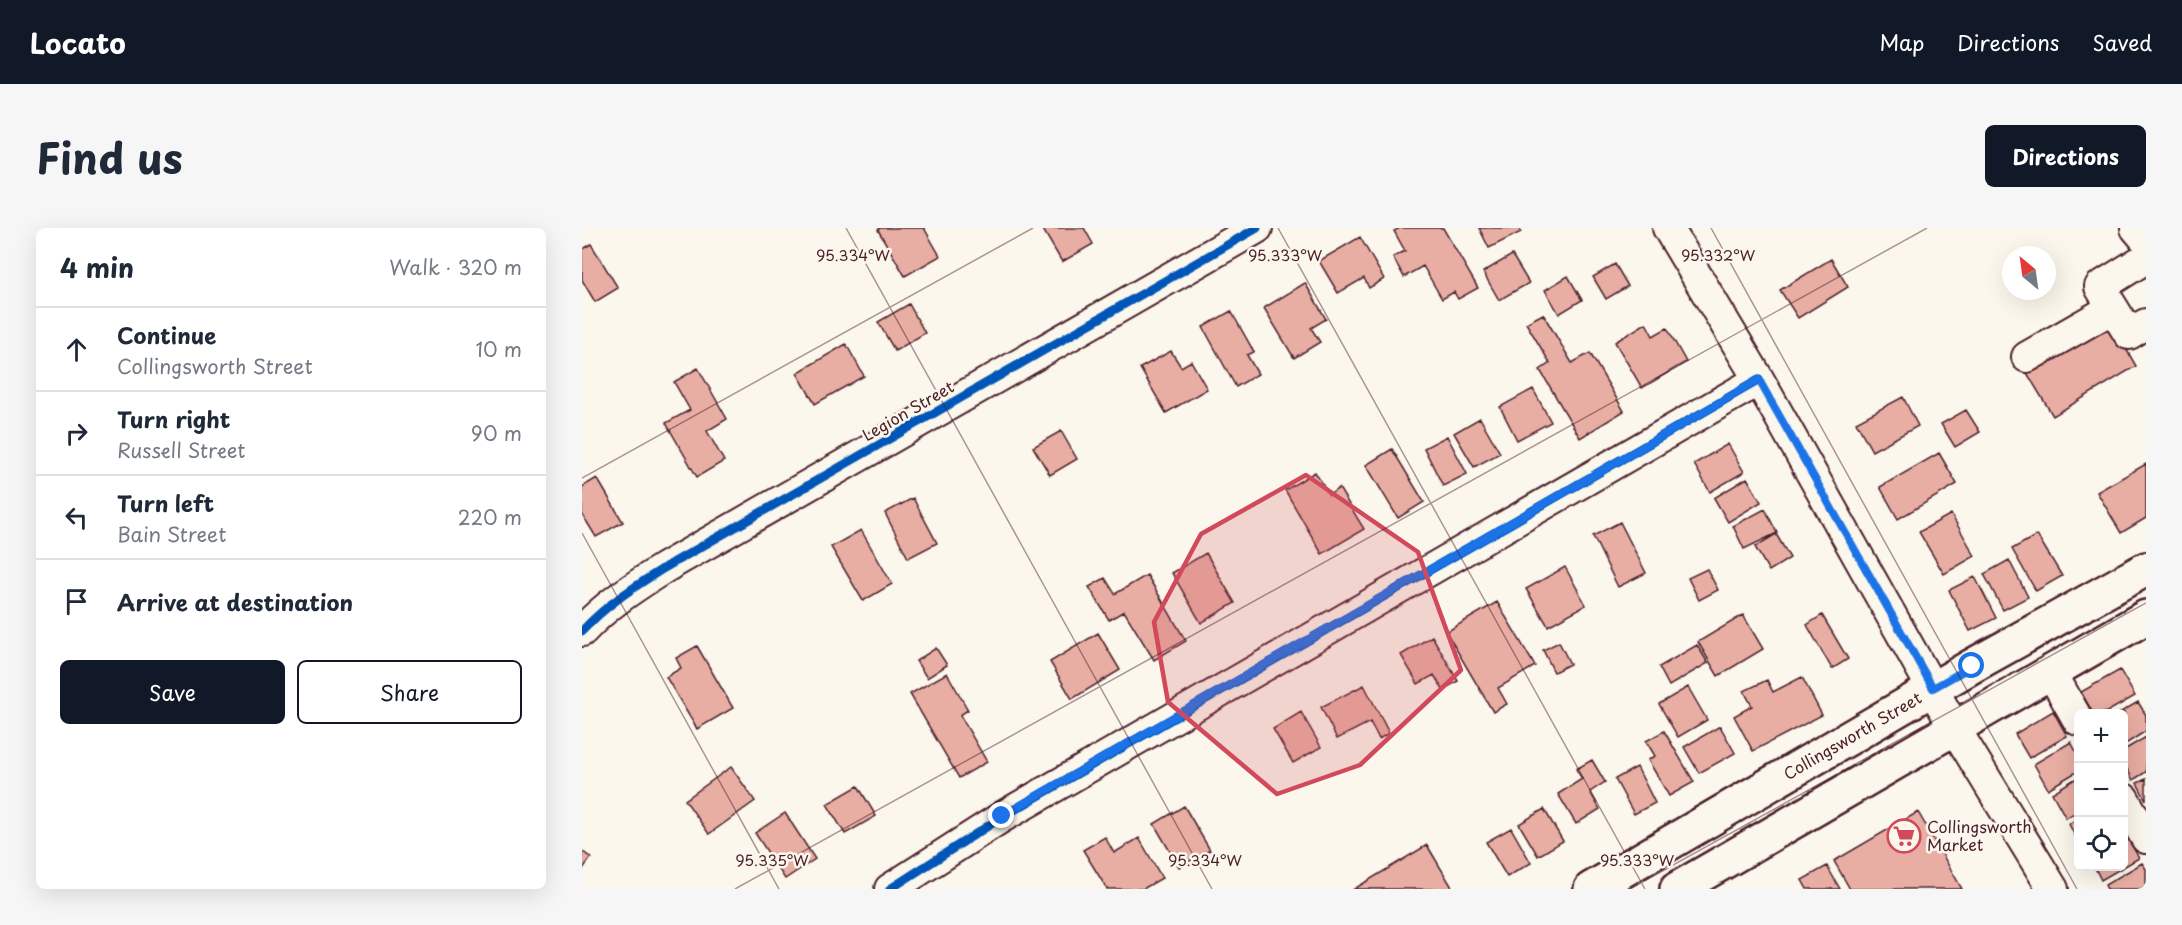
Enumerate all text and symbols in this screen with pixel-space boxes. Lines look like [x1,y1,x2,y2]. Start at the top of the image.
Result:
text: Locato [30,21,126,64]
text: Map [1879,26,1924,58]
text: Directions [1957,26,2059,58]
text: Saved [2092,26,2152,58]
text: Find us [36,125,183,188]
button: Directions [1985,125,2146,187]
text: 95.334°W [816,243,891,266]
text: 95.333°W [1248,243,1323,266]
text: 95.332°W [1681,243,1756,266]
north arrow [2002,246,2056,300]
text: 4 min [60,248,134,287]
text: Walk · 320 m [389,252,522,282]
text: Continue [117,318,216,351]
icon: ahead [60,333,93,366]
text: 10 m [475,334,522,364]
text: Collingsworth Street [117,351,313,381]
street label: Legion Street [857,374,958,446]
text: Turn right [117,402,230,435]
icon: right [60,417,93,450]
text: 90 m [471,418,522,448]
text: Russell Street [117,435,245,465]
text: Turn left [117,486,214,519]
icon: left [60,501,93,534]
text: 220 m [458,502,522,532]
text: Bain Street [117,519,226,549]
icon: arrive [60,585,93,618]
text: Arrive at destination [117,585,353,618]
route start [1958,652,1984,678]
button: Save [60,660,285,724]
button: Share [297,660,522,724]
street label: Collingsworth Street [1778,685,1926,785]
map controls [2074,709,2128,871]
button: + [2074,709,2128,763]
button: − [2074,763,2128,817]
route end [988,802,1014,828]
place label: Collingsworth Market [1927,814,2032,856]
button: locate [2074,817,2128,871]
supermarket icon: Collingsworth Market [1886,818,1922,854]
text: 95.335°W [735,848,809,871]
text: 95.334°W [1168,848,1243,871]
text: 95.333°W [1600,848,1675,871]

